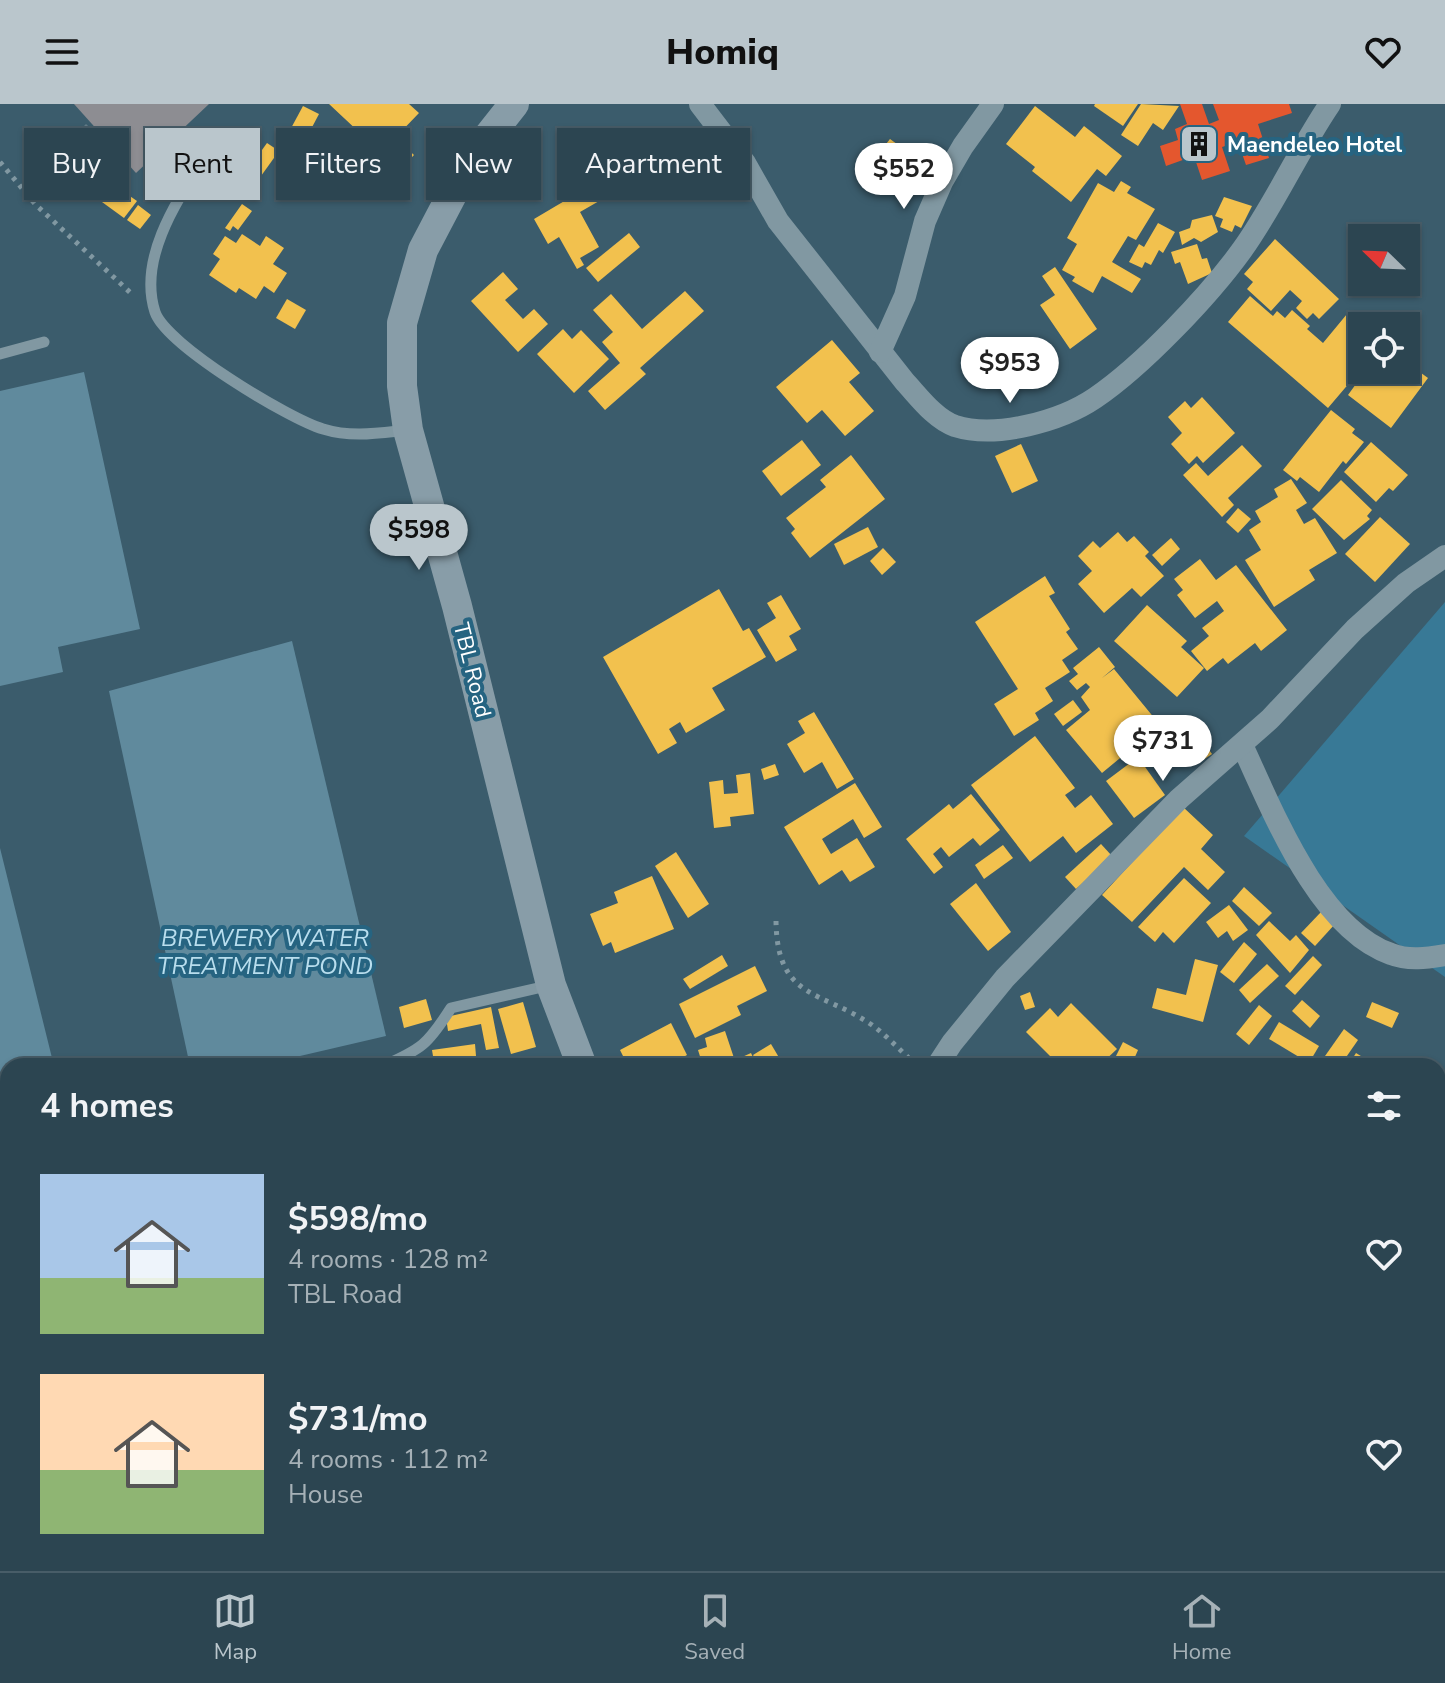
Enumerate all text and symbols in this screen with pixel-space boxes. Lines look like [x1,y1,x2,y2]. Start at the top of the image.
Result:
text: Homiq [666,28,779,77]
icon: menu [40,30,84,74]
icon: heart [1361,30,1405,74]
building icon: Maendeleo Hotel [1178,123,1220,165]
chip: Buy [24,128,129,200]
chip: Rent [145,128,260,200]
chip: Filters [276,128,410,200]
chip: New [426,128,541,200]
chip: Apartment [557,128,750,200]
place label: Maendeleo Hotel [1227,130,1402,160]
pin: $552 [857,143,951,211]
text: $552 [873,151,935,186]
north arrow [1348,224,1420,296]
map controls [1348,224,1420,384]
button: locate [1348,312,1420,384]
pin: $953 [963,337,1057,405]
text: $953 [979,345,1041,380]
pin: $598 [372,504,466,572]
text: $598 [388,512,450,547]
street label: TBL Road [446,620,498,721]
pin: $731 [1116,715,1210,783]
text: $731 [1132,723,1194,758]
water label: BREWERY WATER TREATMENT POND [157,922,373,982]
text: 4 homes [40,1083,174,1129]
icon: filters [1362,1084,1406,1128]
text: $598/mo [288,1196,428,1242]
icon: home [104,1206,200,1302]
icon: heart [1362,1232,1406,1276]
text: 4 rooms · 128 m² [288,1242,488,1277]
text: TBL Road [288,1277,403,1312]
text: $731/mo [288,1396,428,1442]
icon: home [104,1406,200,1502]
icon: heart [1362,1432,1406,1476]
text: 4 rooms · 112 m² [288,1442,488,1477]
text: House [288,1477,363,1512]
tab: Map [213,1589,257,1667]
tab: Saved [684,1589,745,1667]
tab: Home [1172,1589,1232,1667]

